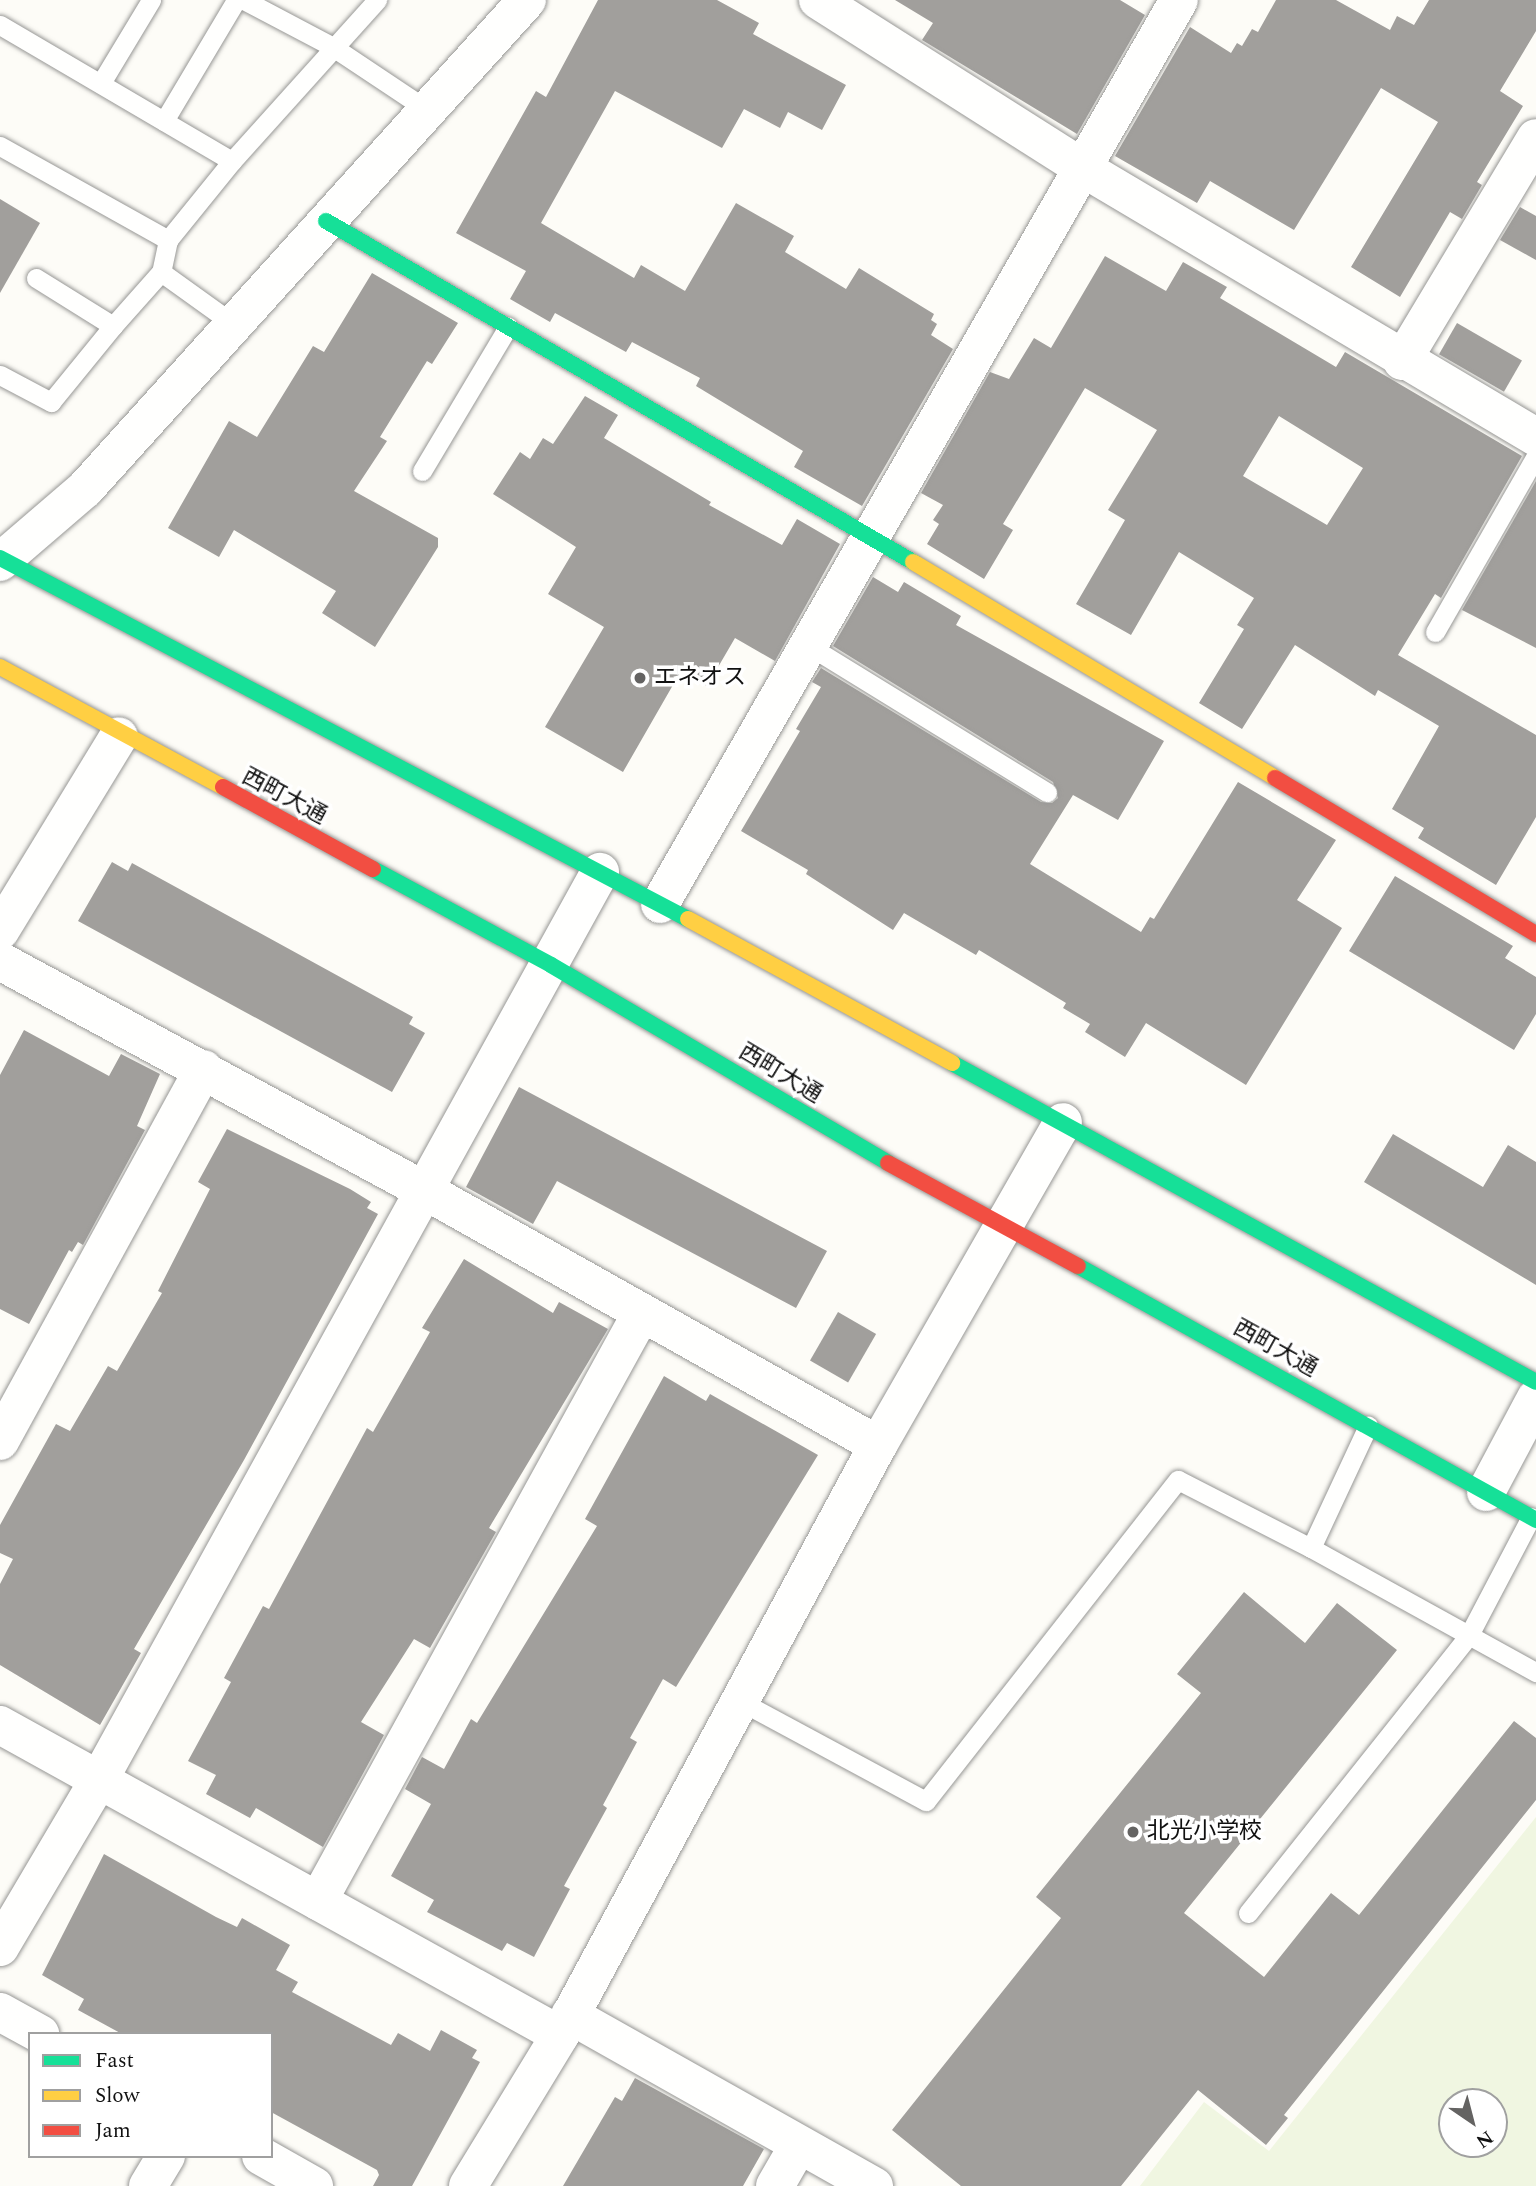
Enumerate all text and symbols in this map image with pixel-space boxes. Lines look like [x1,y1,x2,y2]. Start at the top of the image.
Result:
place label: エネオス [654,664,746,692]
marker: エネオス [632,670,648,686]
street label: 西町大通 [237,763,331,831]
street label: 西町大通 [733,1038,827,1110]
street label: 西町大通 [1228,1315,1322,1383]
place label: 北光小学校 [1147,1818,1262,1846]
marker: 北光小学校 [1125,1824,1141,1840]
legend [28,2032,273,2158]
text: Fast [95,2045,134,2077]
text: Slow [95,2080,139,2112]
north arrow [1438,2088,1508,2158]
text: Jam [95,2115,131,2147]
text: N [1470,2123,1499,2155]

